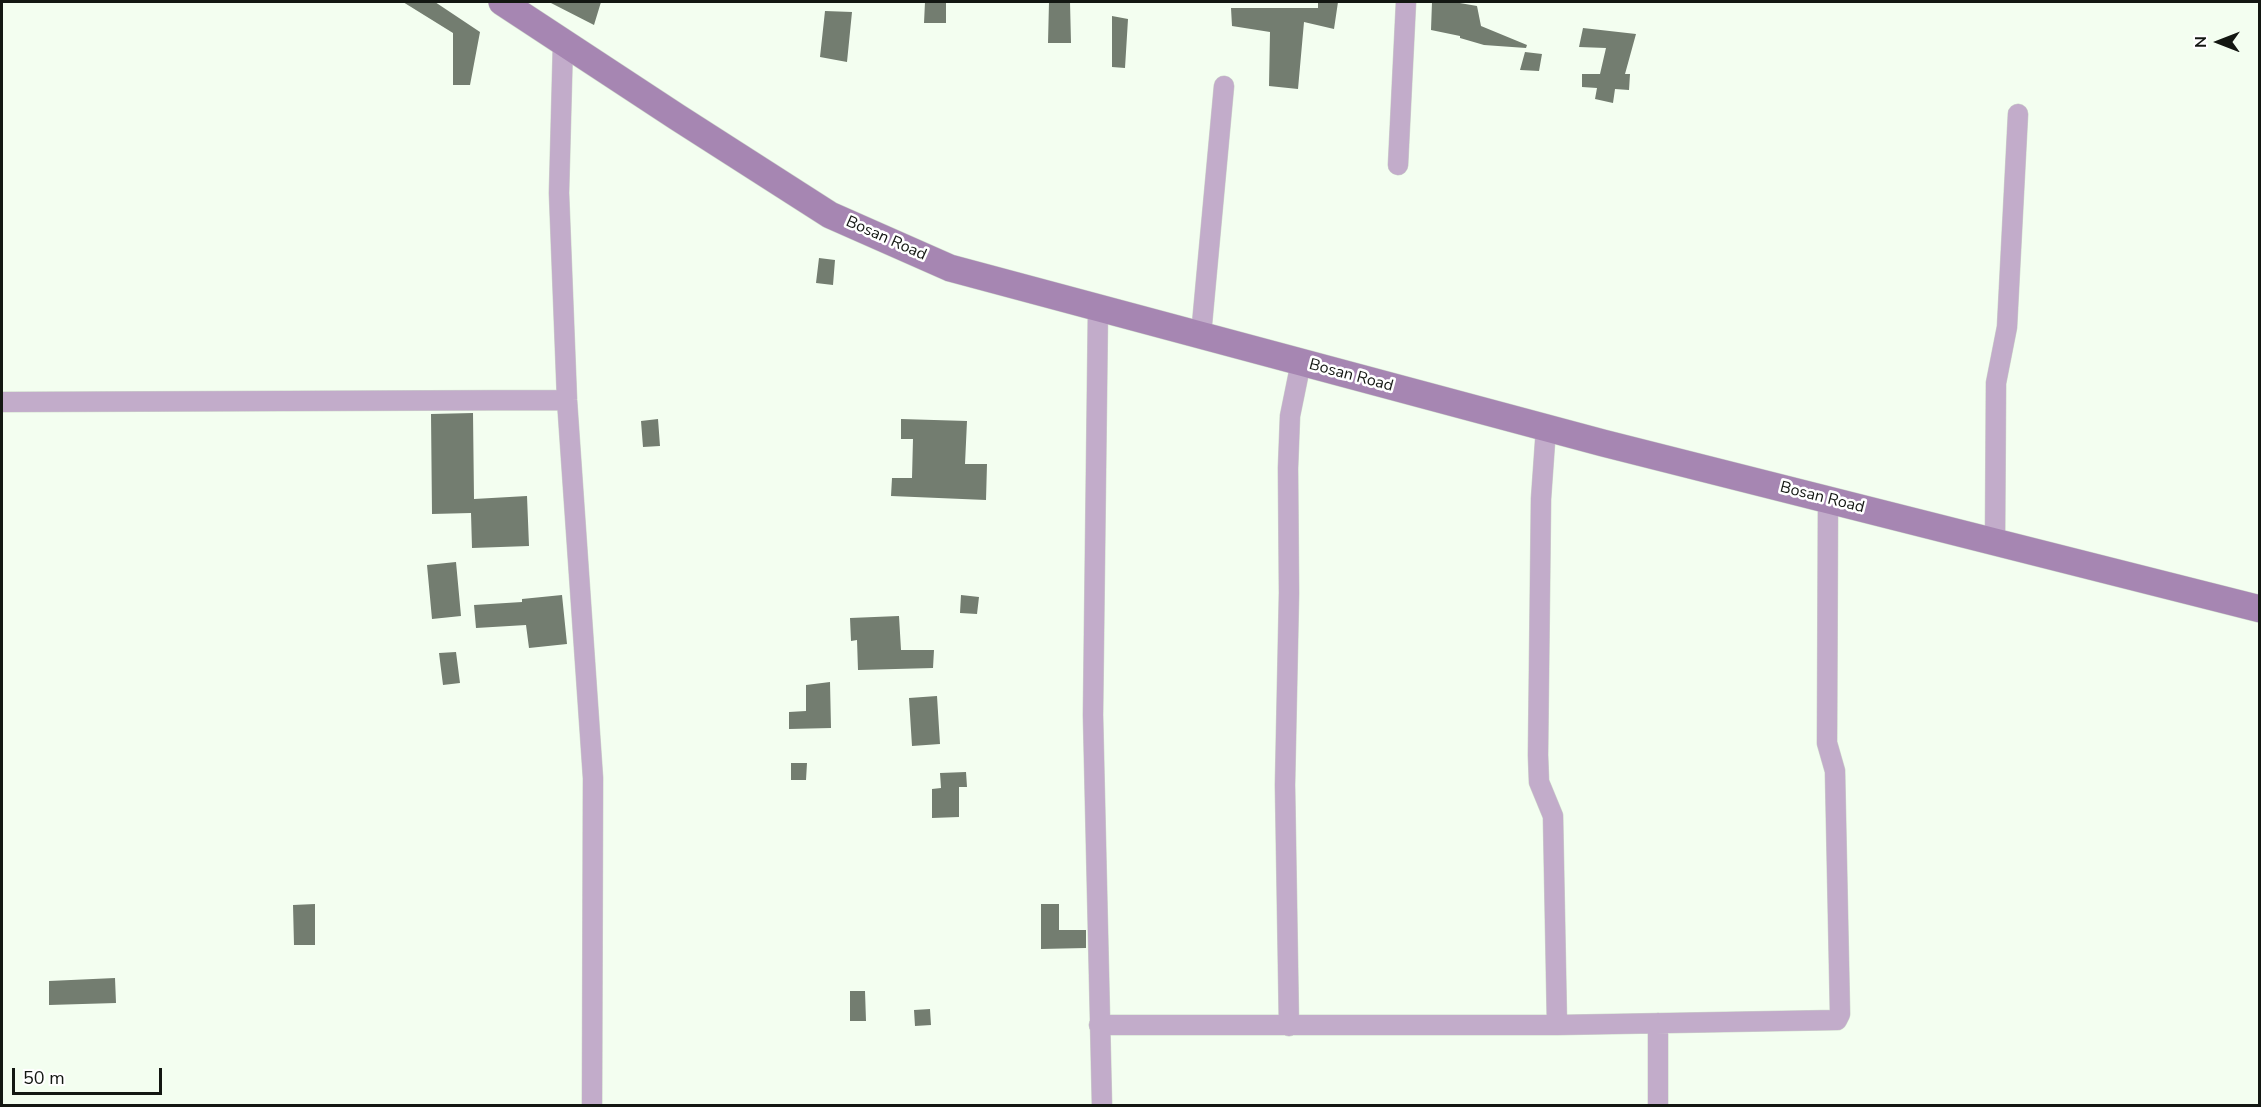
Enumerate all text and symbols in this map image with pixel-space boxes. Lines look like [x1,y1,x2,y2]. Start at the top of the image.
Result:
north arrow [2189,12,2249,72]
text: N [2190,36,2212,48]
street label: Bosan Road [843,213,929,265]
street label: Bosan Road [1307,356,1395,396]
street label: Bosan Road [1778,478,1866,518]
scale bar [15,1056,165,1094]
text: 50 m [23,1066,65,1090]

